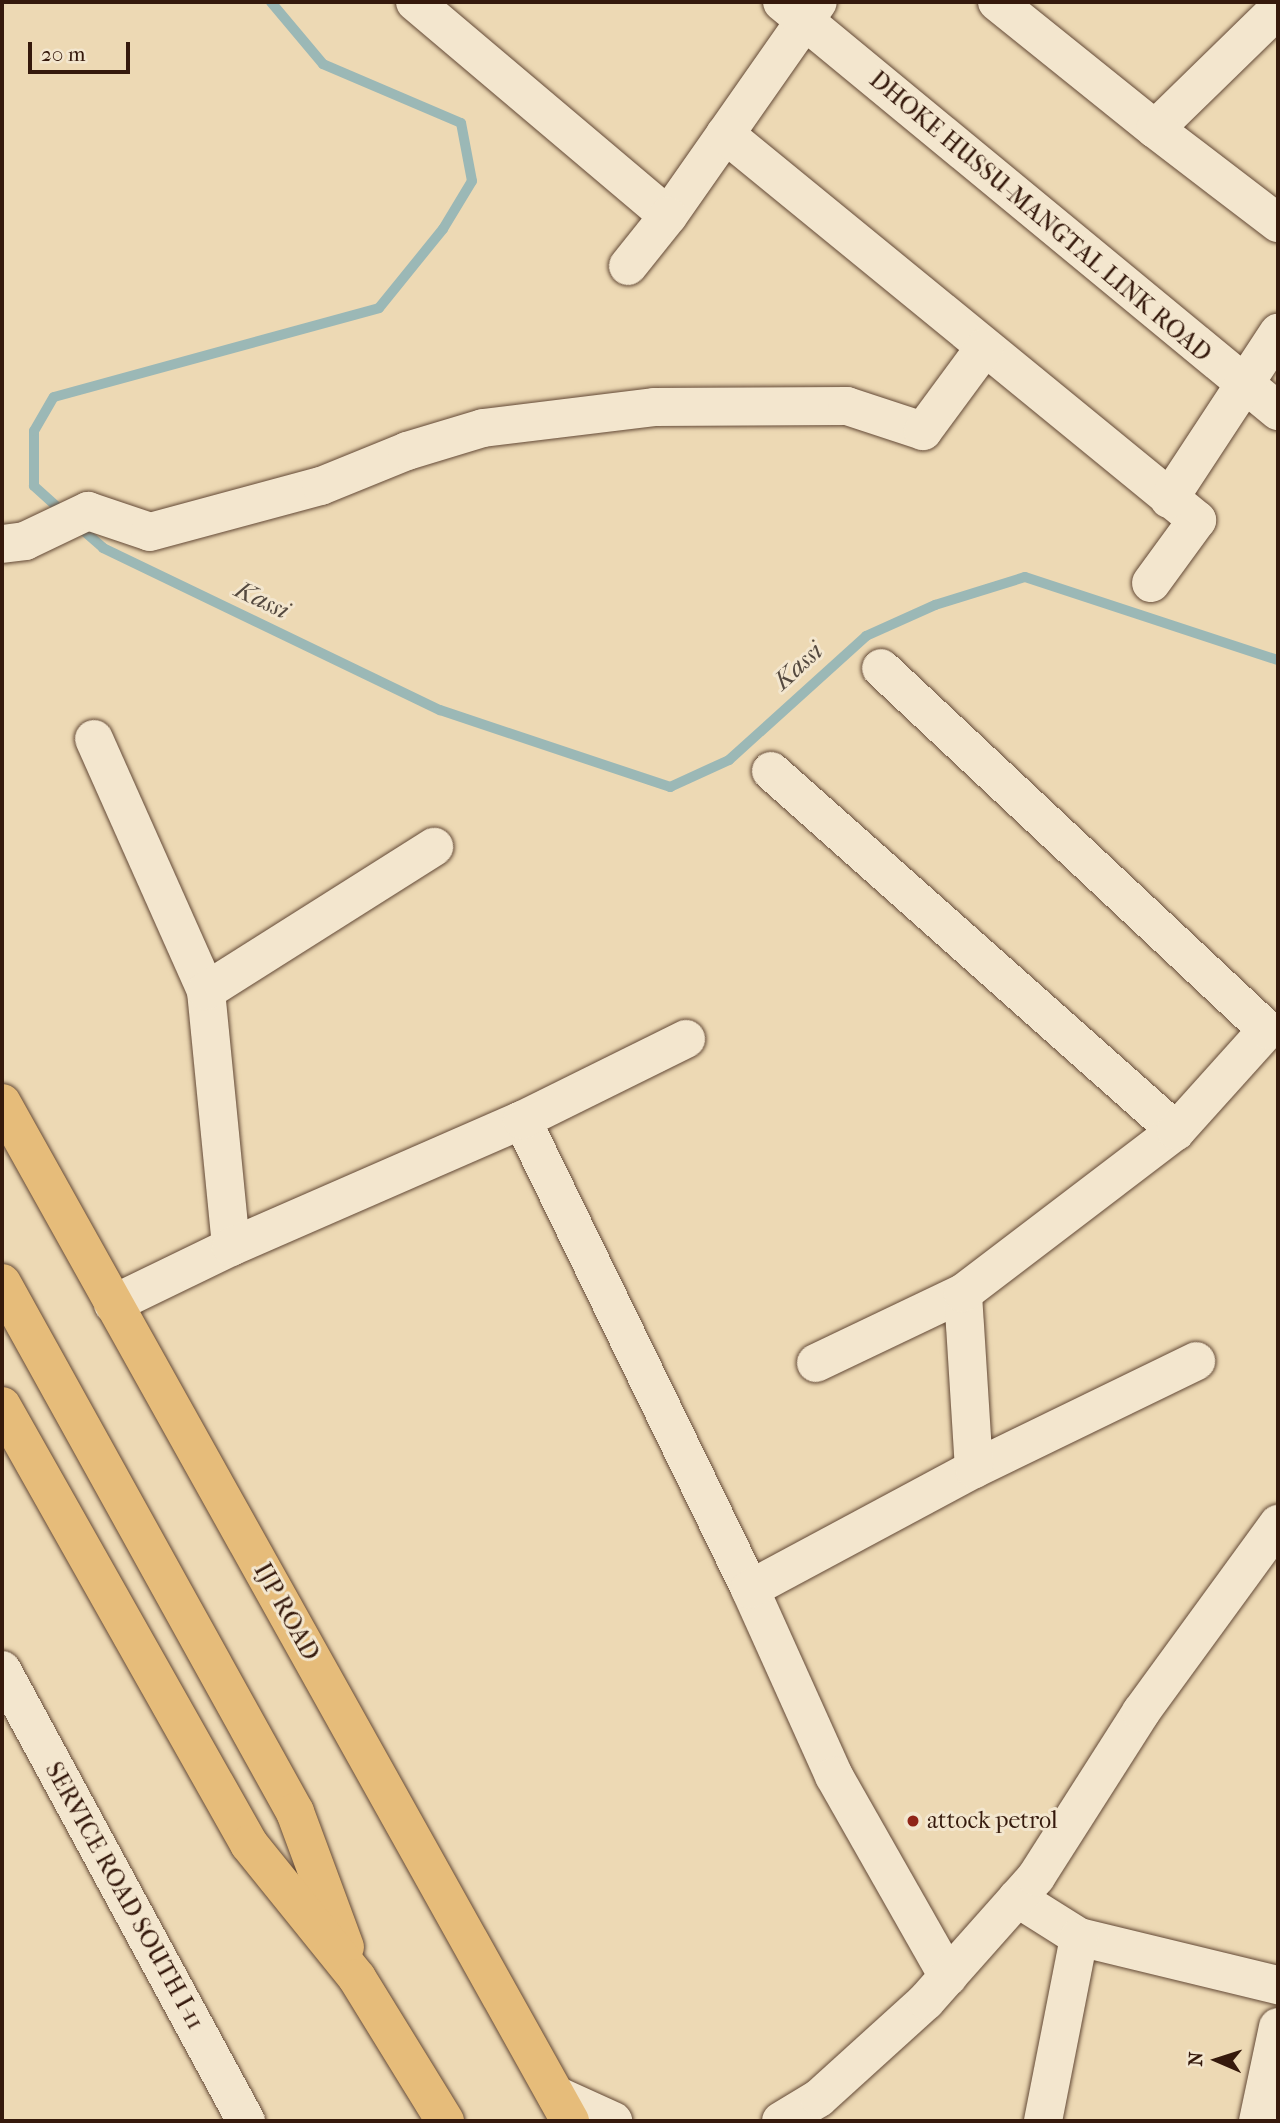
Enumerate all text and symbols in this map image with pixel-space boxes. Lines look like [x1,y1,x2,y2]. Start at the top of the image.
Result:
scale bar [32,28,133,72]
text: 20 m [41,42,85,66]
street label: DHOKE HUSSU-MANGTAL LINK ROAD [863,66,1217,368]
water label: Kassi [230,574,294,626]
water label: Kassi [767,636,829,696]
street label: IJP ROAD [247,1558,325,1666]
street label: SERVICE ROAD SOUTH I-11 [39,1758,209,2034]
place label: attock petrol [927,1807,1058,1835]
marker: attock petrol [905,1813,921,1829]
north arrow [1182,2025,1252,2095]
text: N [1185,2051,1207,2067]

